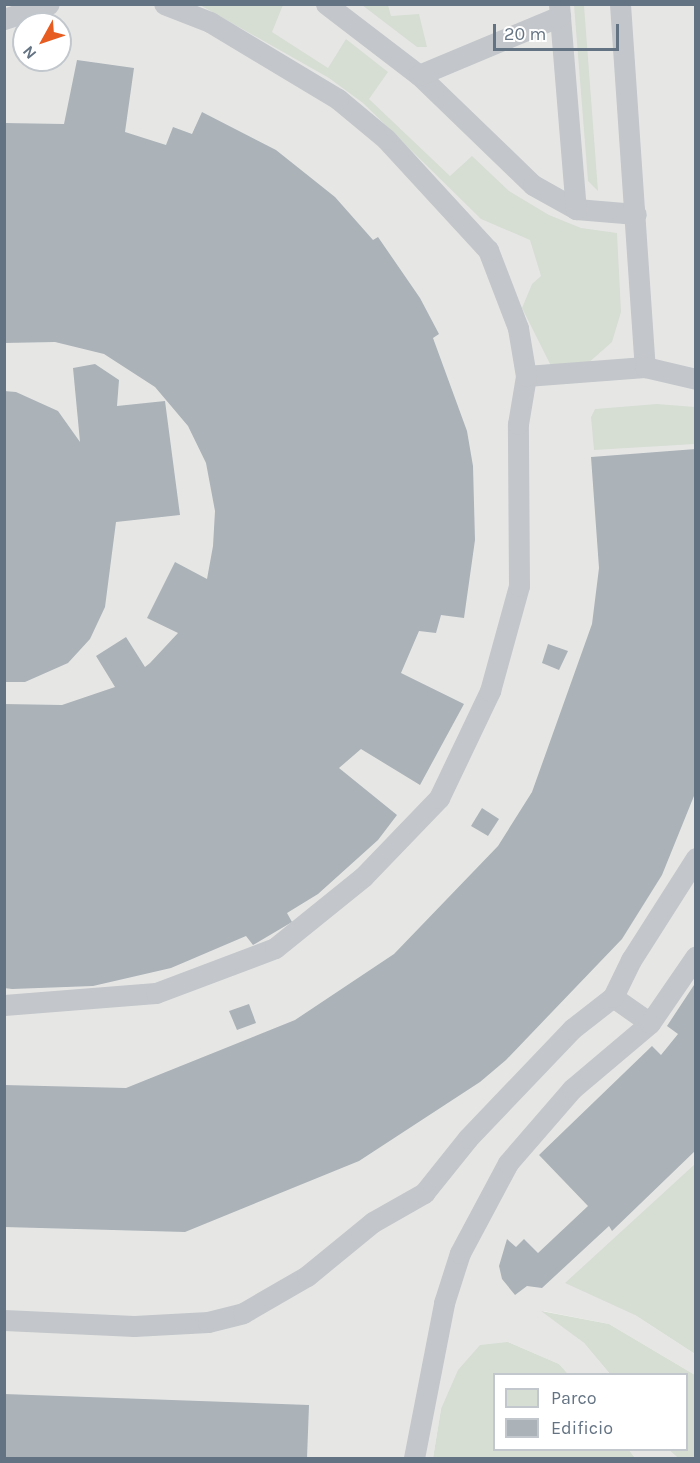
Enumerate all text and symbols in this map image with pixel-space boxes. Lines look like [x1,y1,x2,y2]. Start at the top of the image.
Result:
north arrow [12,12,72,72]
scale bar [496,12,622,50]
text: 20 m [504,23,546,45]
text: N [18,42,40,63]
legend [493,1373,688,1451]
text: Parco [551,1387,597,1409]
text: Edificio [551,1417,613,1439]

